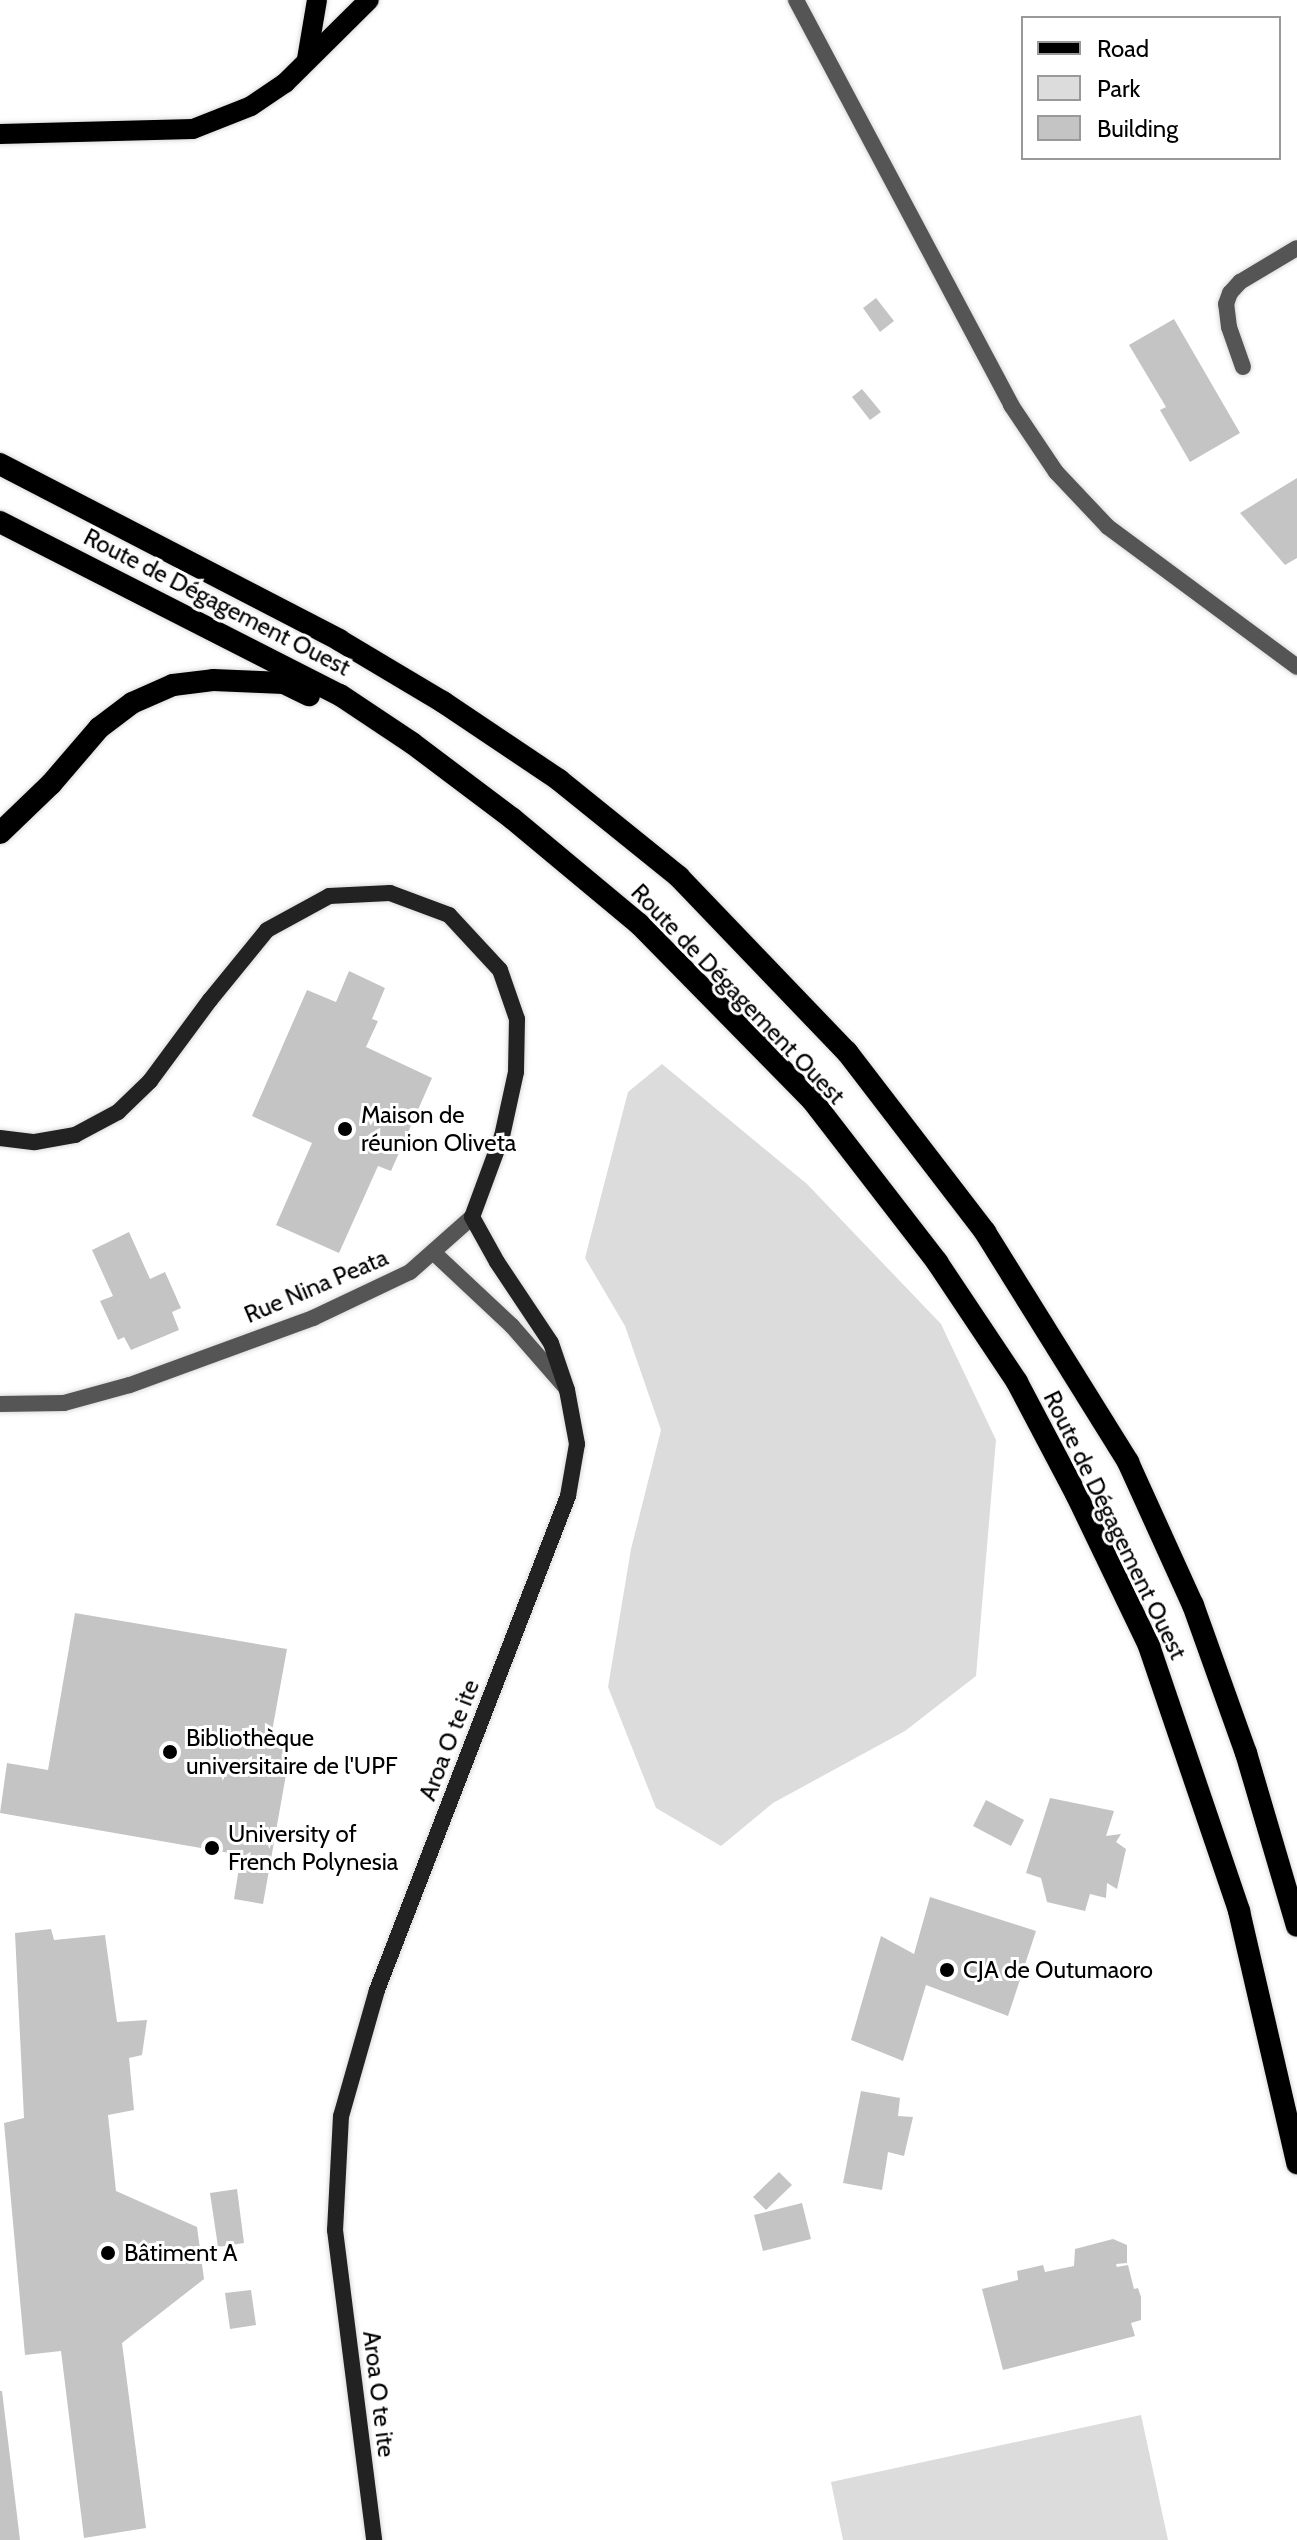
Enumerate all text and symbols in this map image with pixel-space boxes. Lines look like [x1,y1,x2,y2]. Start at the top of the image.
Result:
legend [1021,16,1281,160]
text: Road [1097,34,1149,63]
text: Park [1097,74,1140,103]
text: Building [1097,114,1178,143]
street label: Route de Dégagement Ouest [79,522,355,682]
street label: Route de Dégagement Ouest [625,878,851,1110]
place label: Maison de réunion Oliveta [361,1101,516,1157]
marker: Maison de réunion Oliveta [336,1120,354,1138]
street label: Rue Nina Peata [240,1243,392,1329]
street label: Route de Dégagement Ouest [1037,1386,1193,1664]
street label: Aroa O te ite [413,1676,485,1804]
place label: Bibliothèque universitaire de l'UPF [186,1724,397,1780]
marker: Bibliothèque universitaire de l'UPF [161,1743,179,1761]
place label: University of French Polynesia [228,1820,398,1876]
marker: University of French Polynesia [203,1839,221,1857]
place label: CJA de Outumaoro [963,1956,1153,1984]
marker: CJA de Outumaoro [938,1961,956,1979]
place label: Bâtiment A [124,2239,238,2267]
marker: Bâtiment A [99,2244,117,2262]
street label: Aroa O te ite [357,2329,401,2459]

